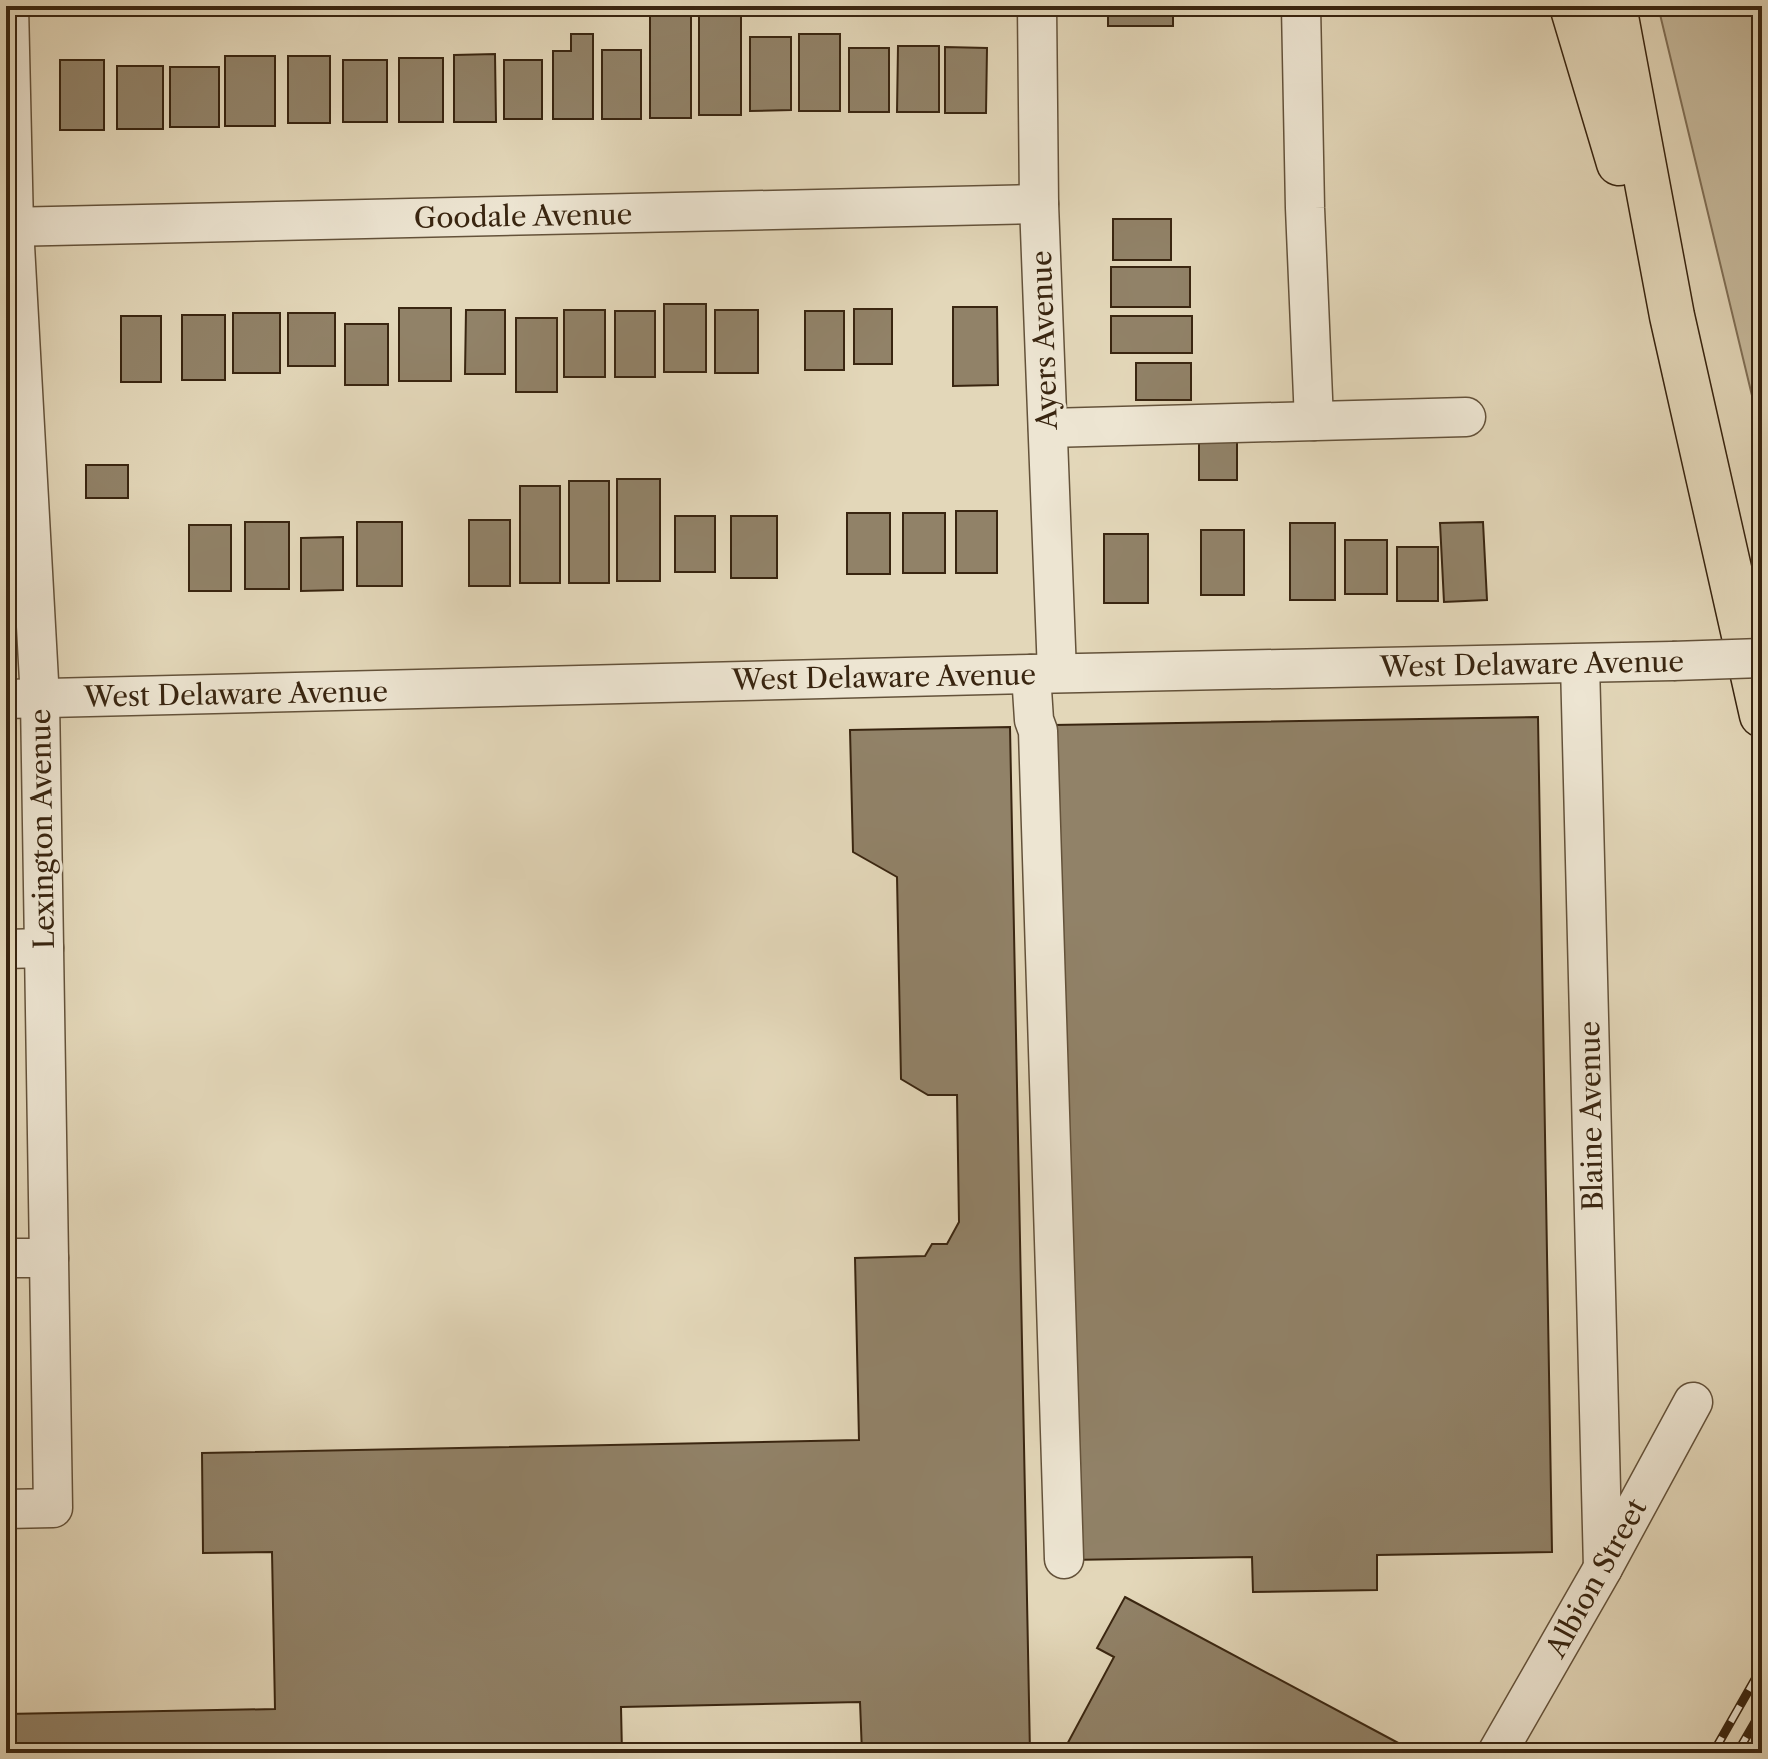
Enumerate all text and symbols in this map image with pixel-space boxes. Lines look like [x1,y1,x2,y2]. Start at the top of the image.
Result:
street label: Goodale Avenue [413,197,633,235]
street label: Ayers Avenue [1024,250,1064,431]
street label: West Delaware Avenue [1379,644,1684,684]
street label: West Delaware Avenue [731,657,1036,697]
street label: West Delaware Avenue [83,674,388,714]
street label: Lexington Avenue [23,708,61,950]
street label: Blaine Avenue [1572,1021,1610,1211]
street label: Albion Street [1538,1493,1654,1664]

